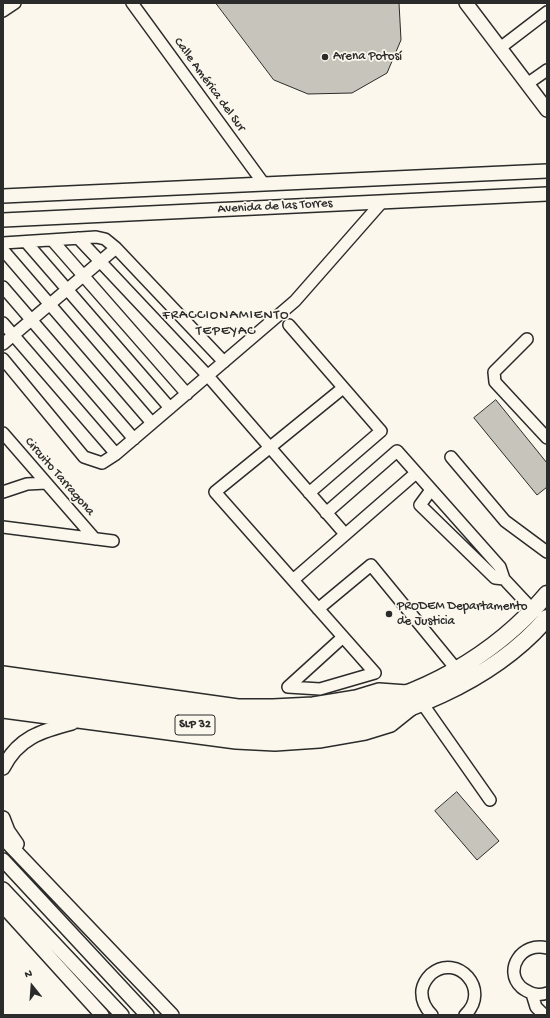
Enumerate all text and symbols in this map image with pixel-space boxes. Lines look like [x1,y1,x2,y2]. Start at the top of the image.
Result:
street label: Calle América del Sur [170,35,248,135]
place label: Arena Potosí [333,49,402,65]
marker: Arena Potosí [320,52,330,62]
street label: Avenida de las Torres [217,196,333,218]
district label: FRACCIONAMIENTO TEPEYAC [163,308,289,340]
street label: Circuito Tarragona [21,434,97,520]
place label: PRODEM Departamento de Justicia [397,599,528,630]
marker: PRODEM Departamento de Justicia [384,609,394,619]
road number: SLP 32 [175,715,215,735]
north arrow [12,966,52,1006]
text: N [23,968,34,981]

